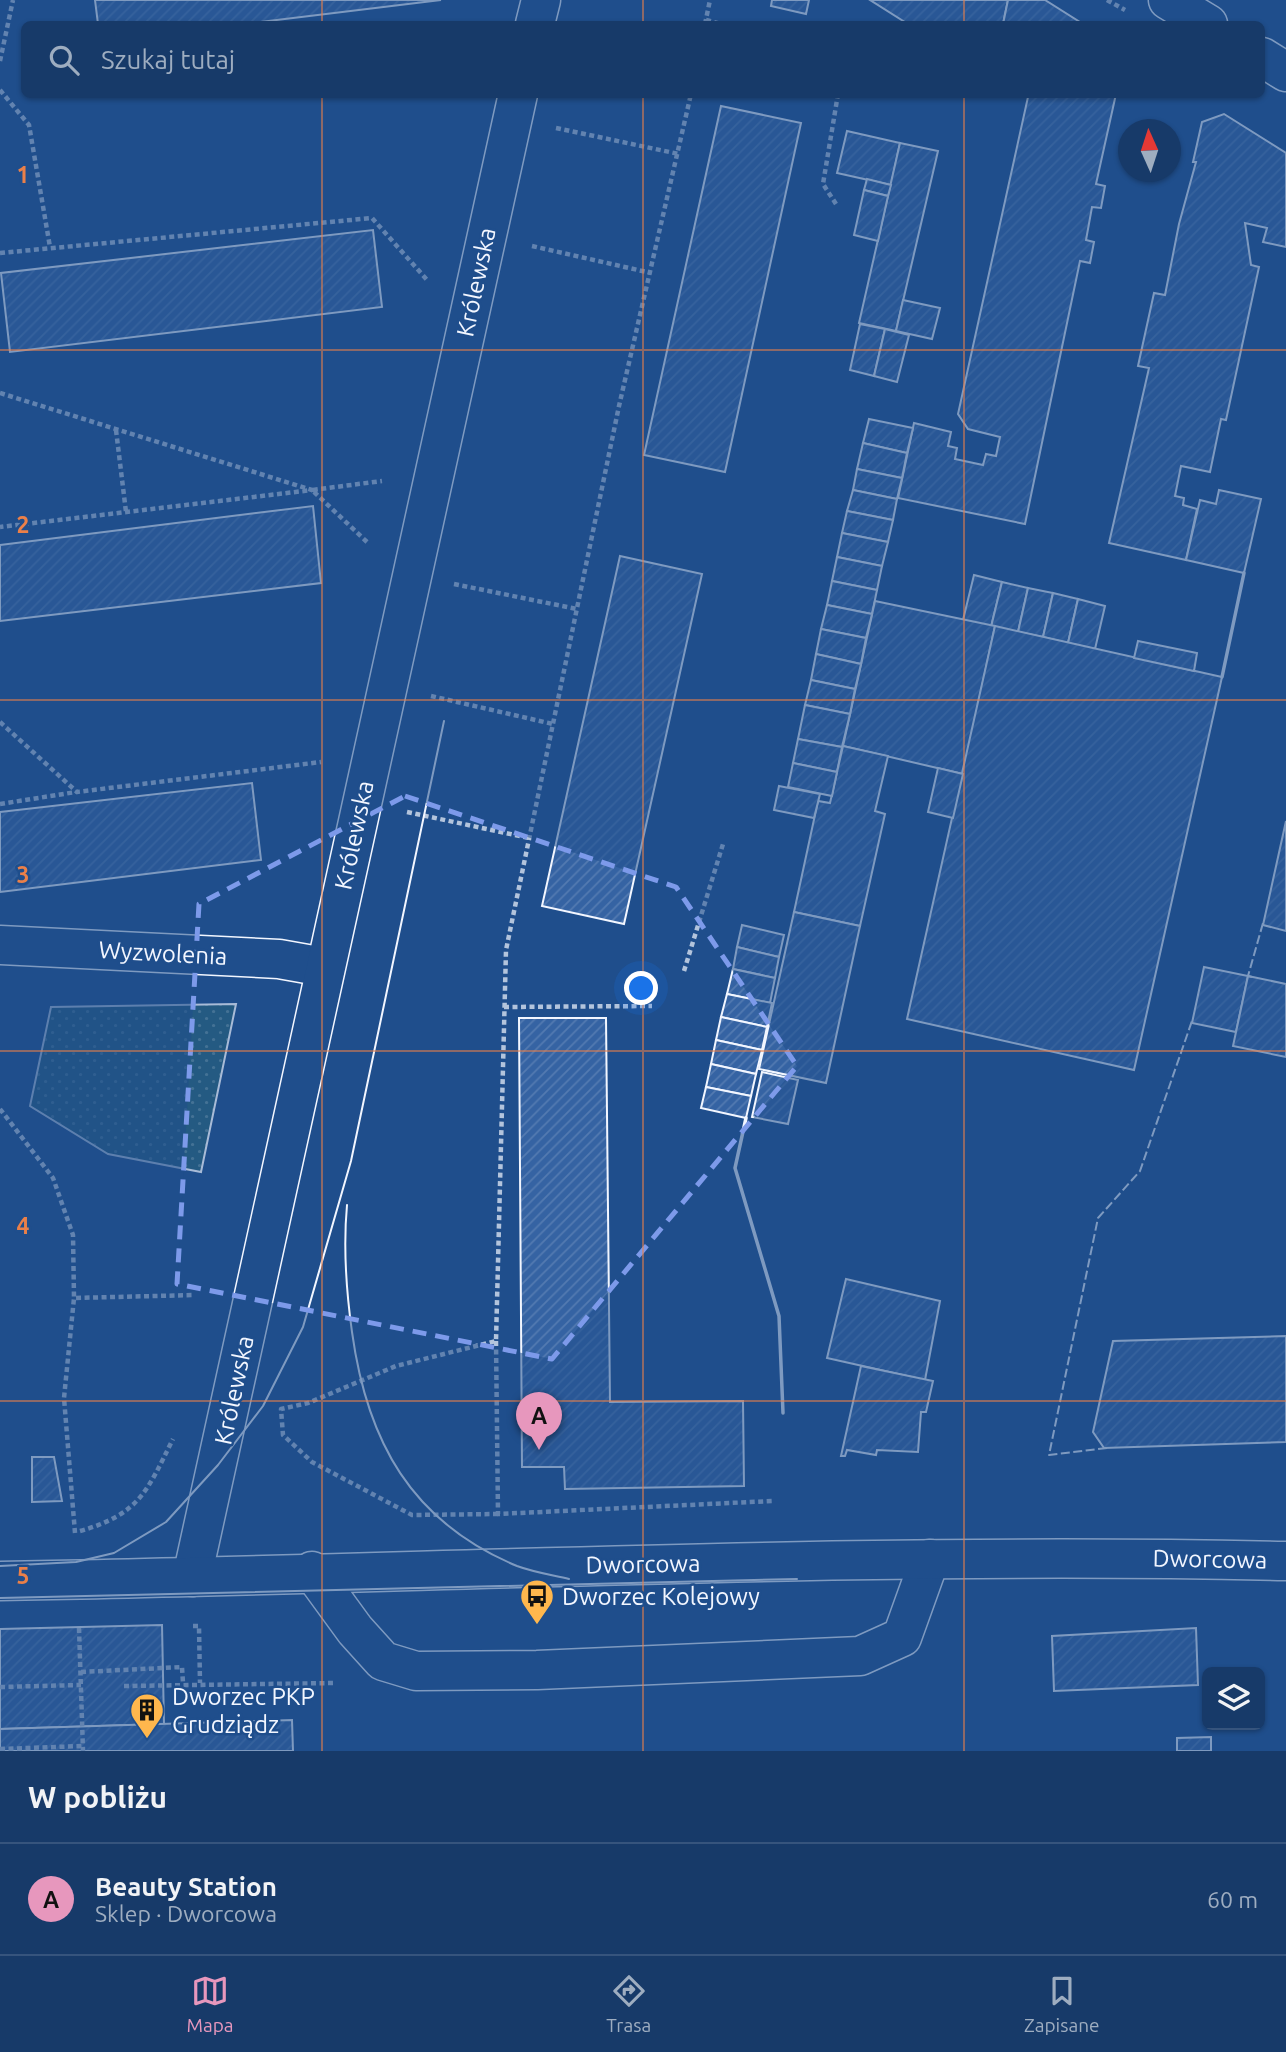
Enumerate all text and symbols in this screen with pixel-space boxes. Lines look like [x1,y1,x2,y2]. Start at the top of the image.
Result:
search box [21,21,1265,98]
icon: search [45,41,83,79]
text: Szukaj tutaj [101,45,235,74]
north arrow [1118,119,1181,182]
text: 1 [17,162,29,187]
street label: Królewska [451,225,501,339]
text: 2 [17,512,29,537]
street label: Królewska [329,778,379,892]
text: 3 [17,862,29,887]
street label: Wyzwolenia [98,936,228,970]
your location [624,971,658,1005]
text: 4 [17,1213,30,1238]
street label: Królewska [209,1333,259,1447]
pin: A [516,1392,562,1450]
street label: Dworcowa [1152,1545,1268,1573]
street label: Dworcowa [585,1550,701,1578]
text: 5 [17,1563,29,1588]
bus stop icon: Dworzec Kolejowy [518,1577,556,1626]
place label: Dworzec Kolejowy [562,1583,760,1610]
map controls [1202,1667,1265,1730]
button: layers [1202,1667,1265,1730]
place label: Dworzec PKP Grudziądz [172,1683,315,1738]
building icon: Dworzec PKP Grudziądz [128,1691,166,1740]
text: W pobliżu [28,1780,167,1814]
text: Beauty Station [95,1872,277,1901]
text: A [43,1887,59,1912]
text: 60 m [1207,1887,1258,1912]
text: Sklep · Dworcowa [95,1901,277,1926]
tab: Mapa [186,1972,234,2036]
tab: Trasa [606,1972,651,2036]
tab: Zapisane [1024,1972,1100,2036]

